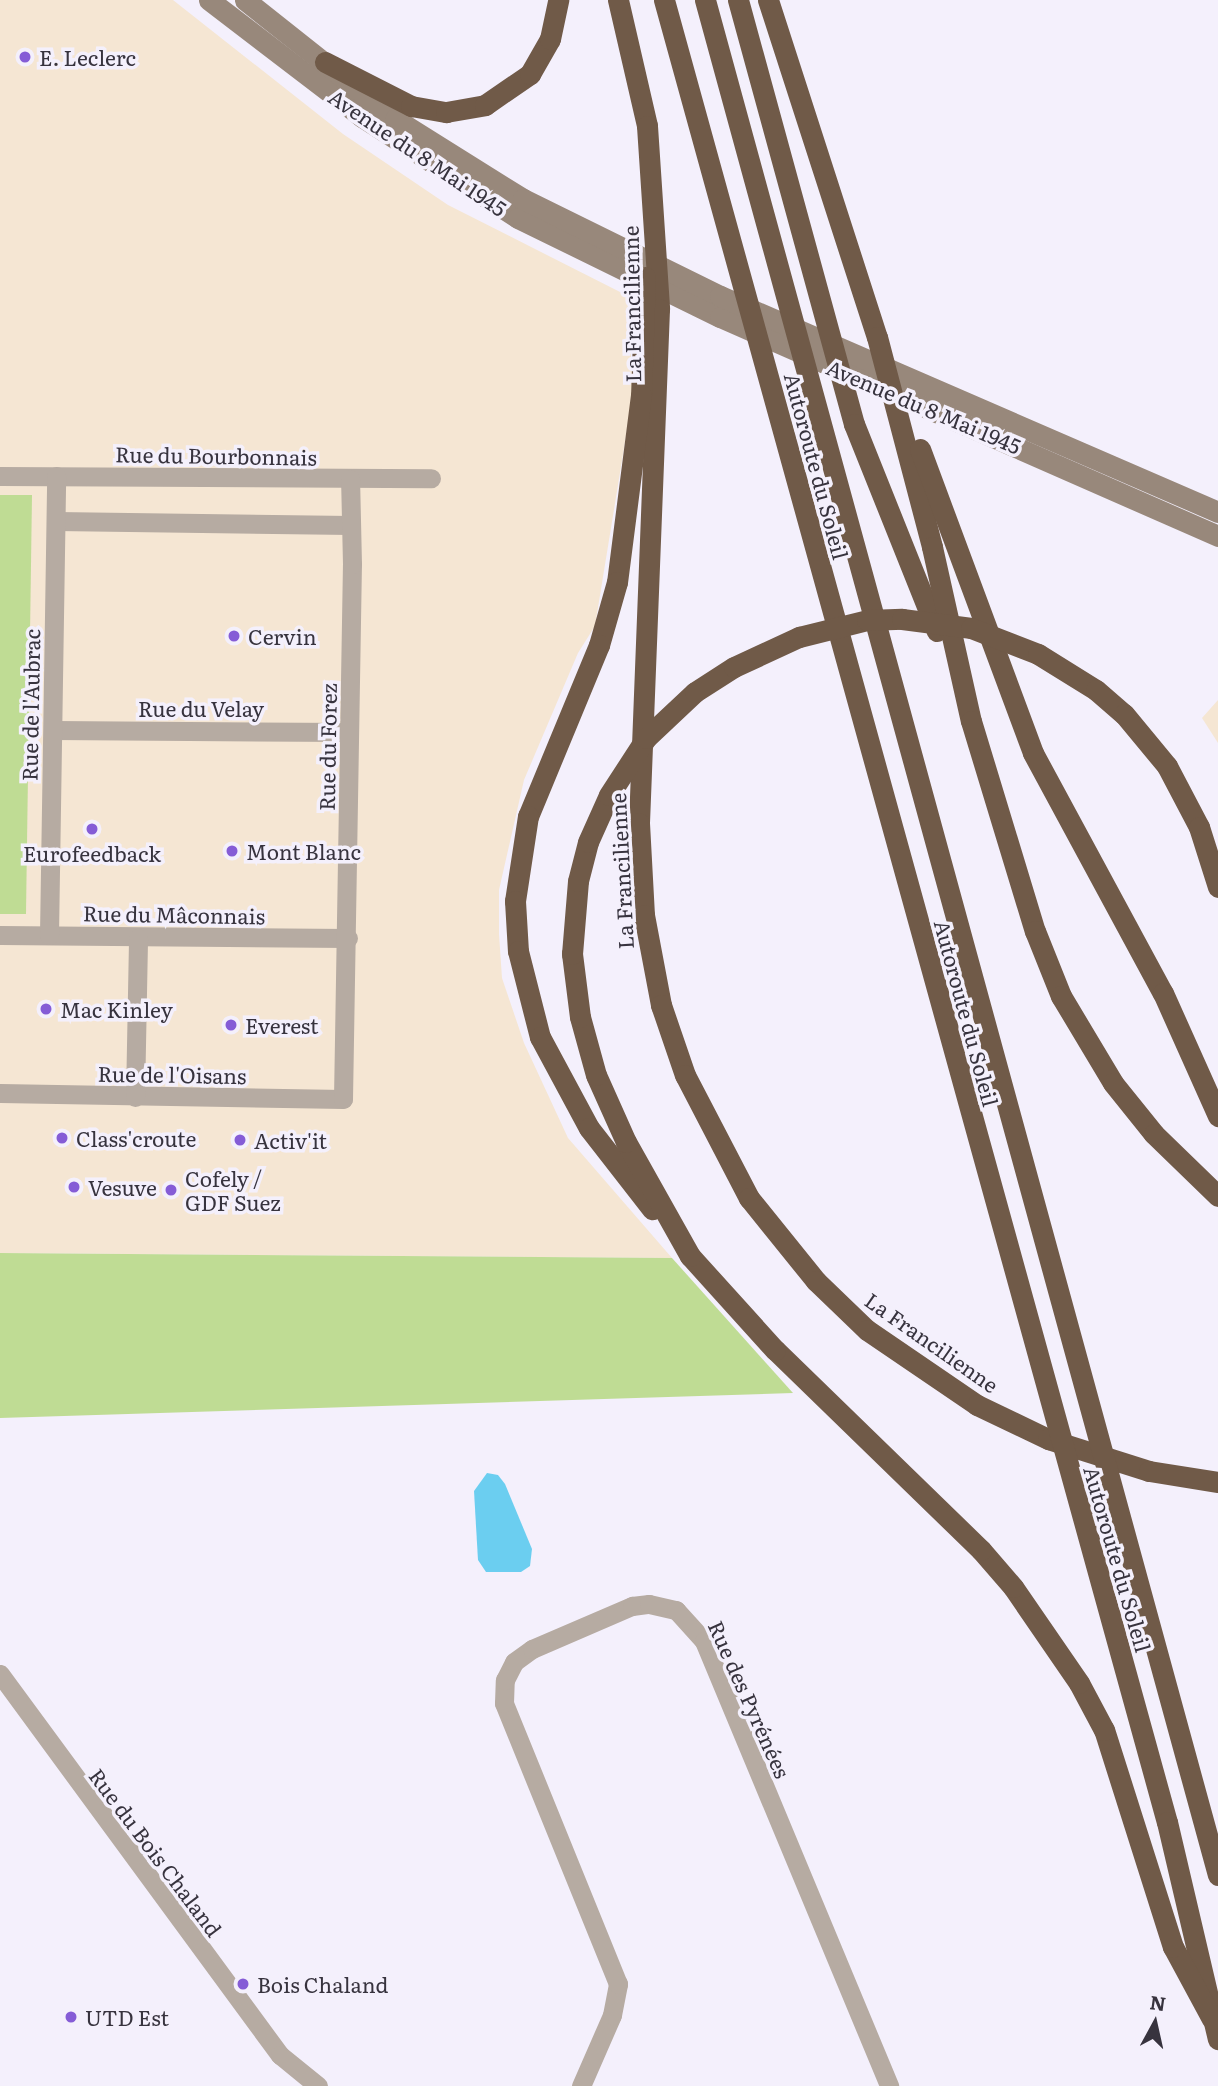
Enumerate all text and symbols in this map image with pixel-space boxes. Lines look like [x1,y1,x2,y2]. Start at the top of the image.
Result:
place label: E. Leclerc [39,44,136,70]
marker: E. Leclerc [17,49,33,65]
street label: Avenue du 8 Mai 1945 [324,83,512,221]
street label: La Francilienne [617,225,645,383]
street label: Avenue du 8 Mai 1945 [823,354,1025,458]
street label: Autoroute du Soleil [780,370,854,562]
street label: Rue du Bourbonnais [115,441,317,469]
place label: Cervin [248,623,317,649]
marker: Cervin [226,628,242,644]
street label: Rue de l'Aubrac [16,629,44,781]
street label: Rue du Forez [313,683,341,811]
street label: Rue du Velay [138,695,264,721]
street label: La Francilienne [604,792,638,950]
marker: Eurofeedback [84,821,100,837]
place label: Mont Blanc [246,838,361,864]
place label: Eurofeedback [23,840,161,866]
marker: Mont Blanc [224,843,240,859]
street label: Rue du Mâconnais [83,900,265,928]
street label: Autoroute du Soleil [930,917,1004,1109]
place label: Mac Kinley [60,996,173,1022]
marker: Mac Kinley [38,1001,54,1017]
place label: Everest [245,1012,319,1038]
marker: Everest [223,1017,239,1033]
street label: Rue de l'Oisans [97,1060,247,1088]
place label: Class'croute [76,1125,196,1151]
place label: Activ'it [254,1127,327,1153]
marker: Class'croute [54,1130,70,1146]
marker: Activ'it [232,1132,248,1148]
place label: Cofely / GDF Suez [185,1165,281,1215]
place label: Vesuve [88,1174,157,1200]
marker: Vesuve [66,1179,82,1195]
marker: Cofely / GDF Suez [163,1182,179,1198]
street label: La Francilienne [861,1287,1003,1397]
street label: Autoroute du Soleil [1079,1463,1157,1655]
street label: Rue des Pyrénées [704,1616,796,1782]
street label: Rue du Bois Chaland [85,1763,227,1941]
place label: Bois Chaland [257,1971,388,1997]
marker: Bois Chaland [235,1976,251,1992]
text: N [1148,1987,1168,2017]
north arrow [1120,1988,1190,2058]
place label: UTD Est [85,2004,169,2030]
marker: UTD Est [63,2009,79,2025]

